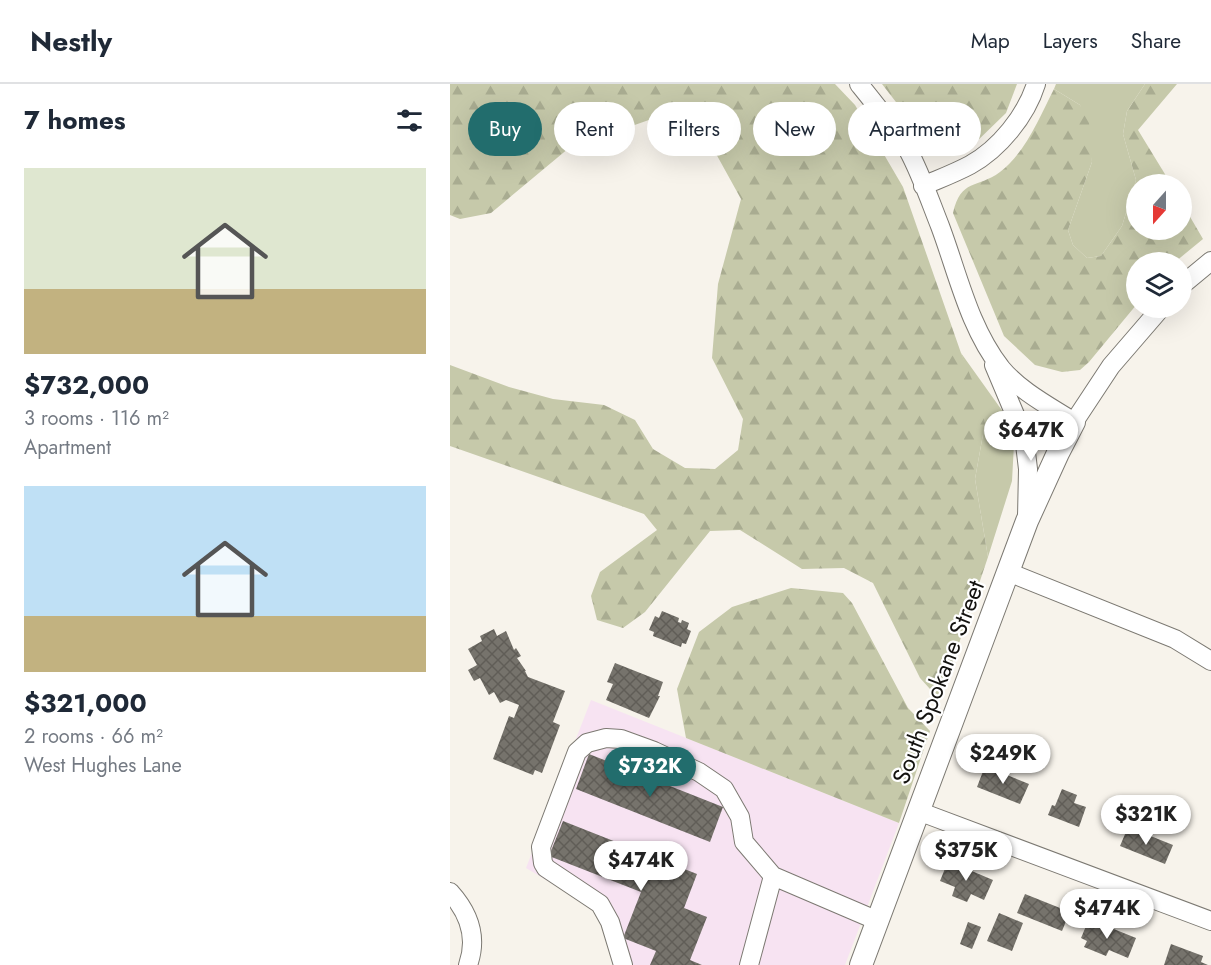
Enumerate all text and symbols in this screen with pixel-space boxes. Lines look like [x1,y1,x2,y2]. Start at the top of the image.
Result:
text: Nestly [30,21,112,62]
text: Map [971,26,1010,56]
text: Layers [1043,26,1098,56]
text: Share [1131,26,1181,56]
text: 7 homes [24,101,126,139]
chip: Buy [468,102,542,156]
chip: Rent [554,102,635,156]
chip: Filters [647,102,741,156]
chip: New [753,102,836,156]
chip: Apartment [848,102,981,156]
icon: filters [393,104,426,137]
north arrow [1126,174,1192,240]
map controls [1126,174,1192,318]
icon: home [171,207,279,315]
button: layers [1126,252,1192,318]
text: $732,000 [24,366,149,404]
text: 3 rooms · 116 m² [24,404,169,433]
pin: $647K [989,411,1073,462]
text: $647K [998,416,1064,445]
text: Apartment [24,433,111,462]
icon: home [171,525,279,633]
street label: South Spokane Street [883,575,993,789]
text: $321,000 [24,684,147,722]
text: 2 rooms · 66 m² [24,722,163,751]
pin: $249K [961,734,1045,785]
text: $249K [970,739,1036,768]
pin: $732K [608,747,692,798]
text: West Hughes Lane [24,751,182,780]
text: $732K [618,752,682,781]
pin: $321K [1104,795,1188,846]
text: $321K [1115,800,1177,829]
pin: $375K [924,831,1008,882]
text: $375K [934,836,998,865]
pin: $474K [599,841,683,892]
text: $474K [608,846,674,875]
pin: $474K [1065,889,1149,940]
text: $474K [1074,894,1140,923]

